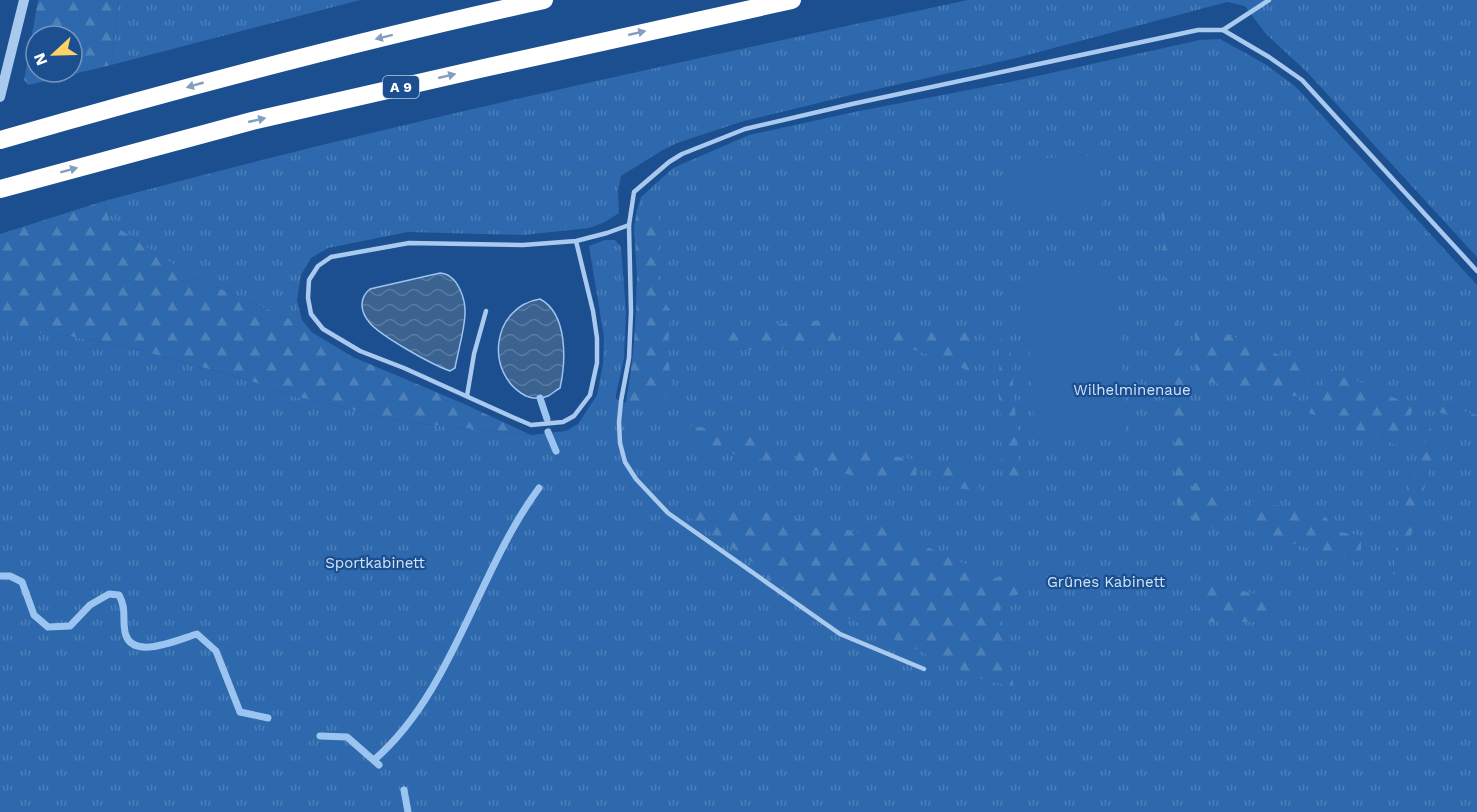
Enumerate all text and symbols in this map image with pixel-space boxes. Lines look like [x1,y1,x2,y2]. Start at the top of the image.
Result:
north arrow [24,24,84,84]
one-way arrow [628,28,647,38]
one-way arrow [375,33,393,42]
text: N [30,50,52,68]
one-way arrow [438,71,456,81]
road number: A 9 [383,76,419,98]
one-way arrow [186,81,204,90]
one-way arrow [248,115,266,125]
one-way arrow [60,165,78,174]
park label: Wilhelminenaue [1073,381,1191,399]
park label: Sportkabinett [325,554,425,572]
park label: Grünes Kabinett [1047,573,1166,591]

